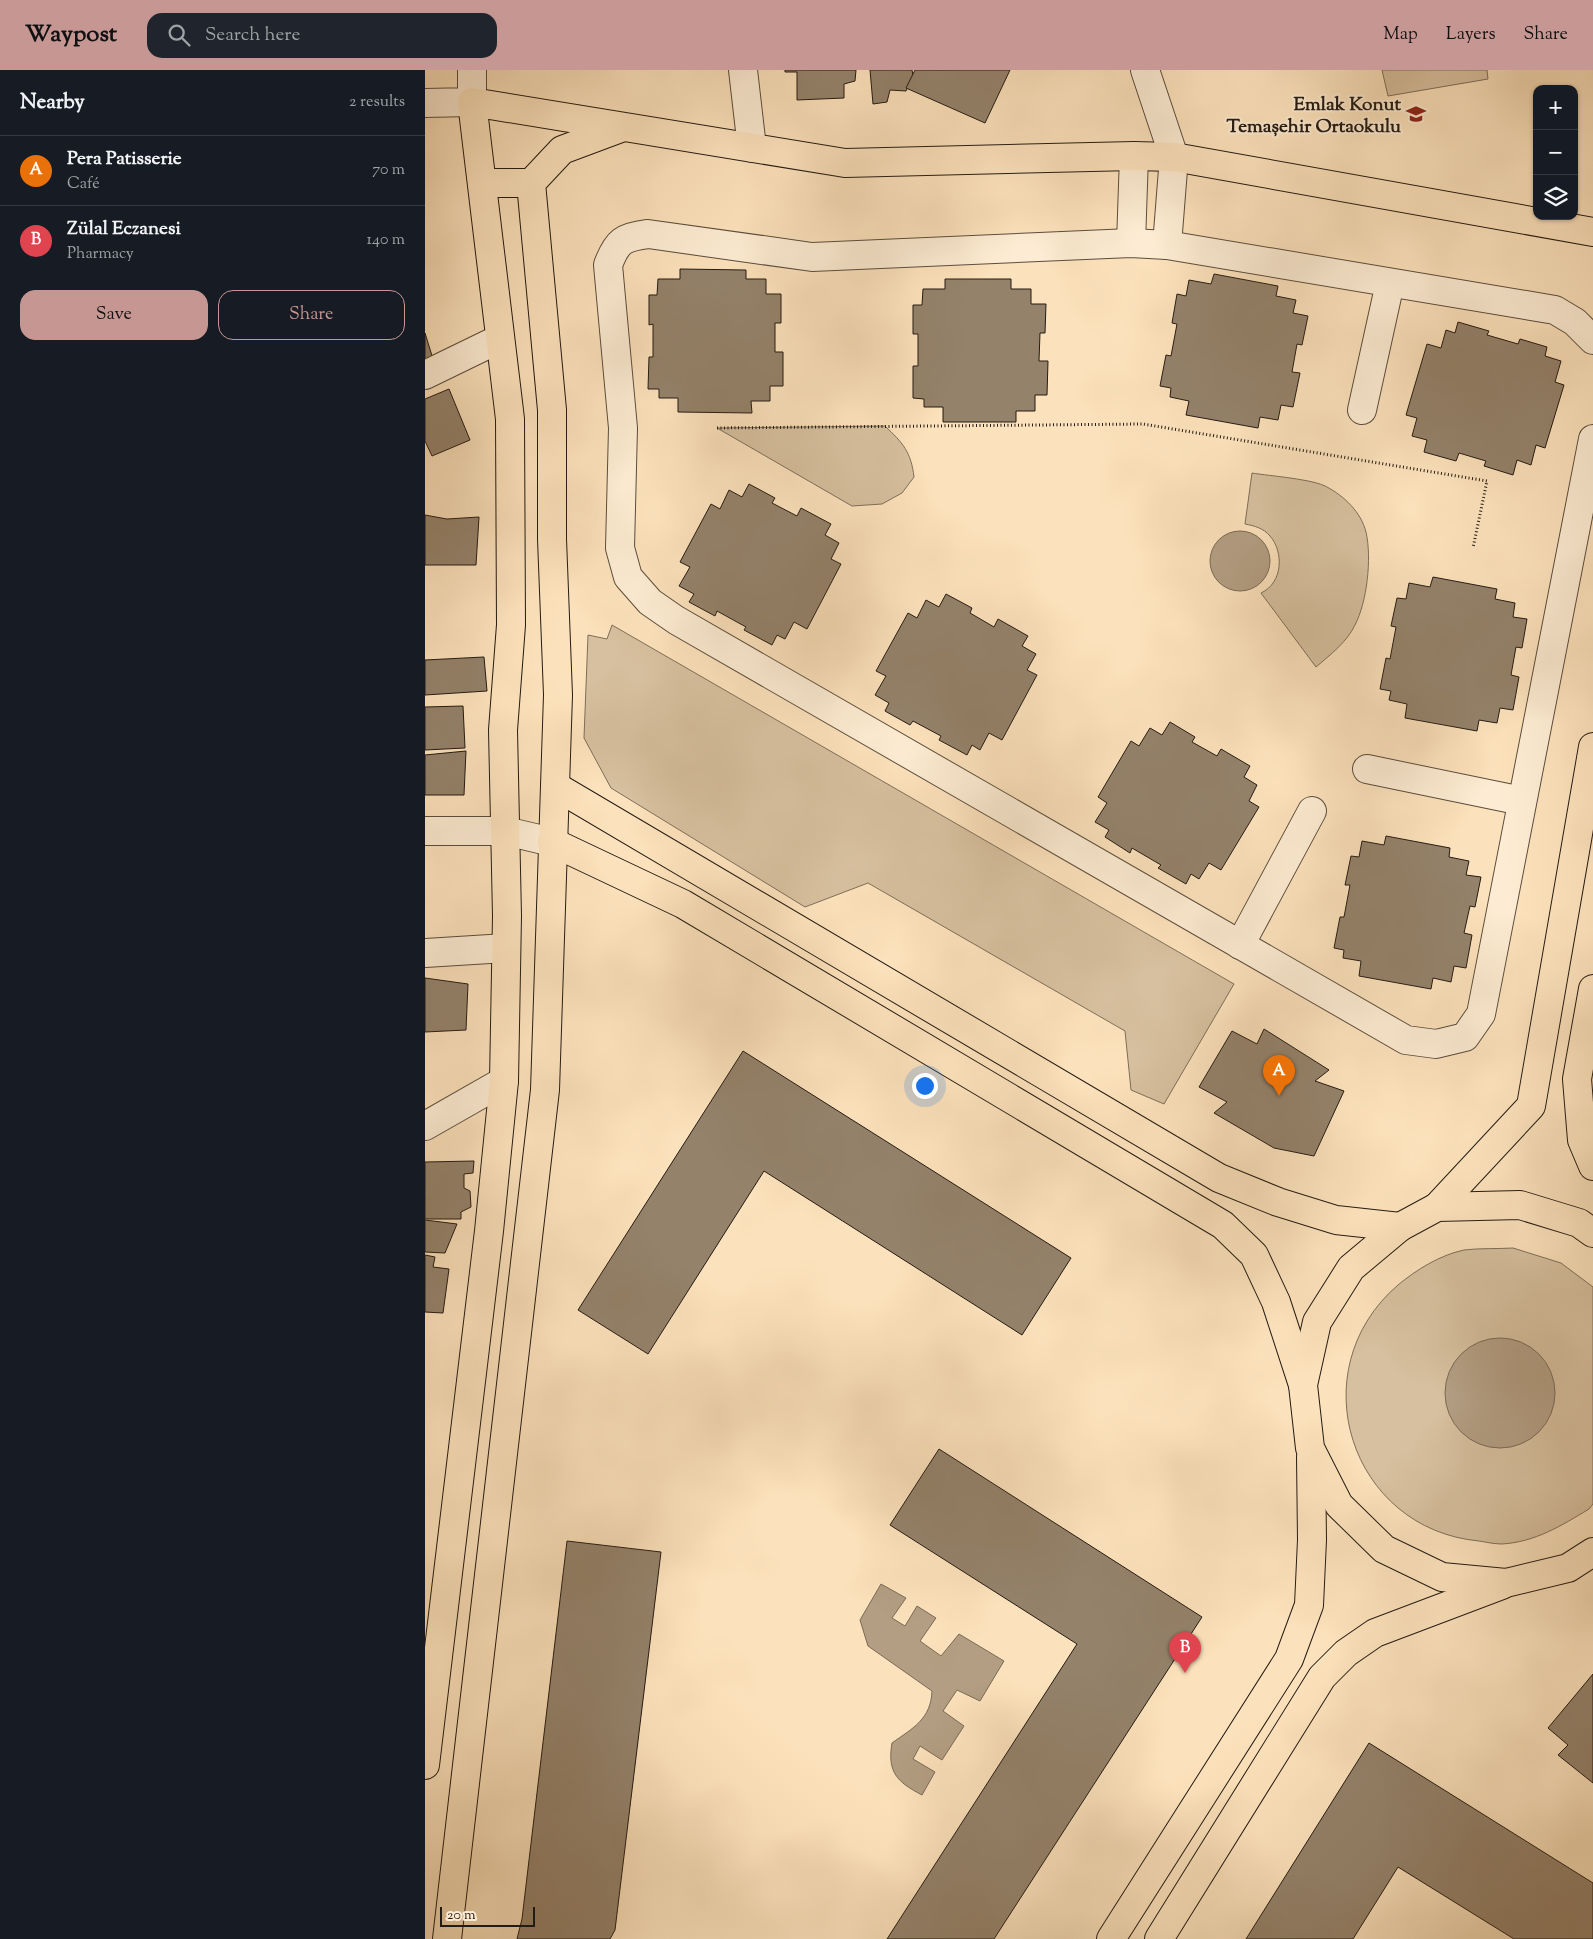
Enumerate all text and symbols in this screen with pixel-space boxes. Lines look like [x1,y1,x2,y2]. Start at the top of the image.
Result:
search box [147,13,497,58]
text: Waypost [25,18,117,52]
icon: search [165,21,193,49]
text: Search here [205,22,300,49]
text: Map [1383,22,1418,48]
text: Layers [1446,22,1496,48]
text: Share [1524,22,1568,48]
map controls [1533,85,1578,220]
button: + [1533,85,1578,130]
text: Nearby [20,88,85,118]
text: 2 results [349,91,405,114]
place label: Emlak Konut Temaşehir Ortaokulu [1227,92,1401,141]
school or university icon: Emlak Konut Temaşehir Ortaokulu [1405,103,1427,125]
button: − [1533,130,1578,175]
text: Pera Patisserie [67,146,182,173]
text: A [30,159,43,182]
text: 70 m [372,159,405,182]
text: Café [67,173,100,196]
button: layers [1533,175,1578,220]
text: Zülal Eczanesi [67,216,181,243]
text: B [31,229,41,252]
text: 140 m [367,229,405,252]
text: Pharmacy [67,243,134,266]
button: Save [20,290,208,340]
button: Share [218,290,405,340]
pin: A [1263,1055,1295,1096]
your location [912,1073,938,1099]
pin: B [1169,1632,1201,1673]
scale bar [440,1904,535,1927]
text: 20 m [447,1906,476,1926]

